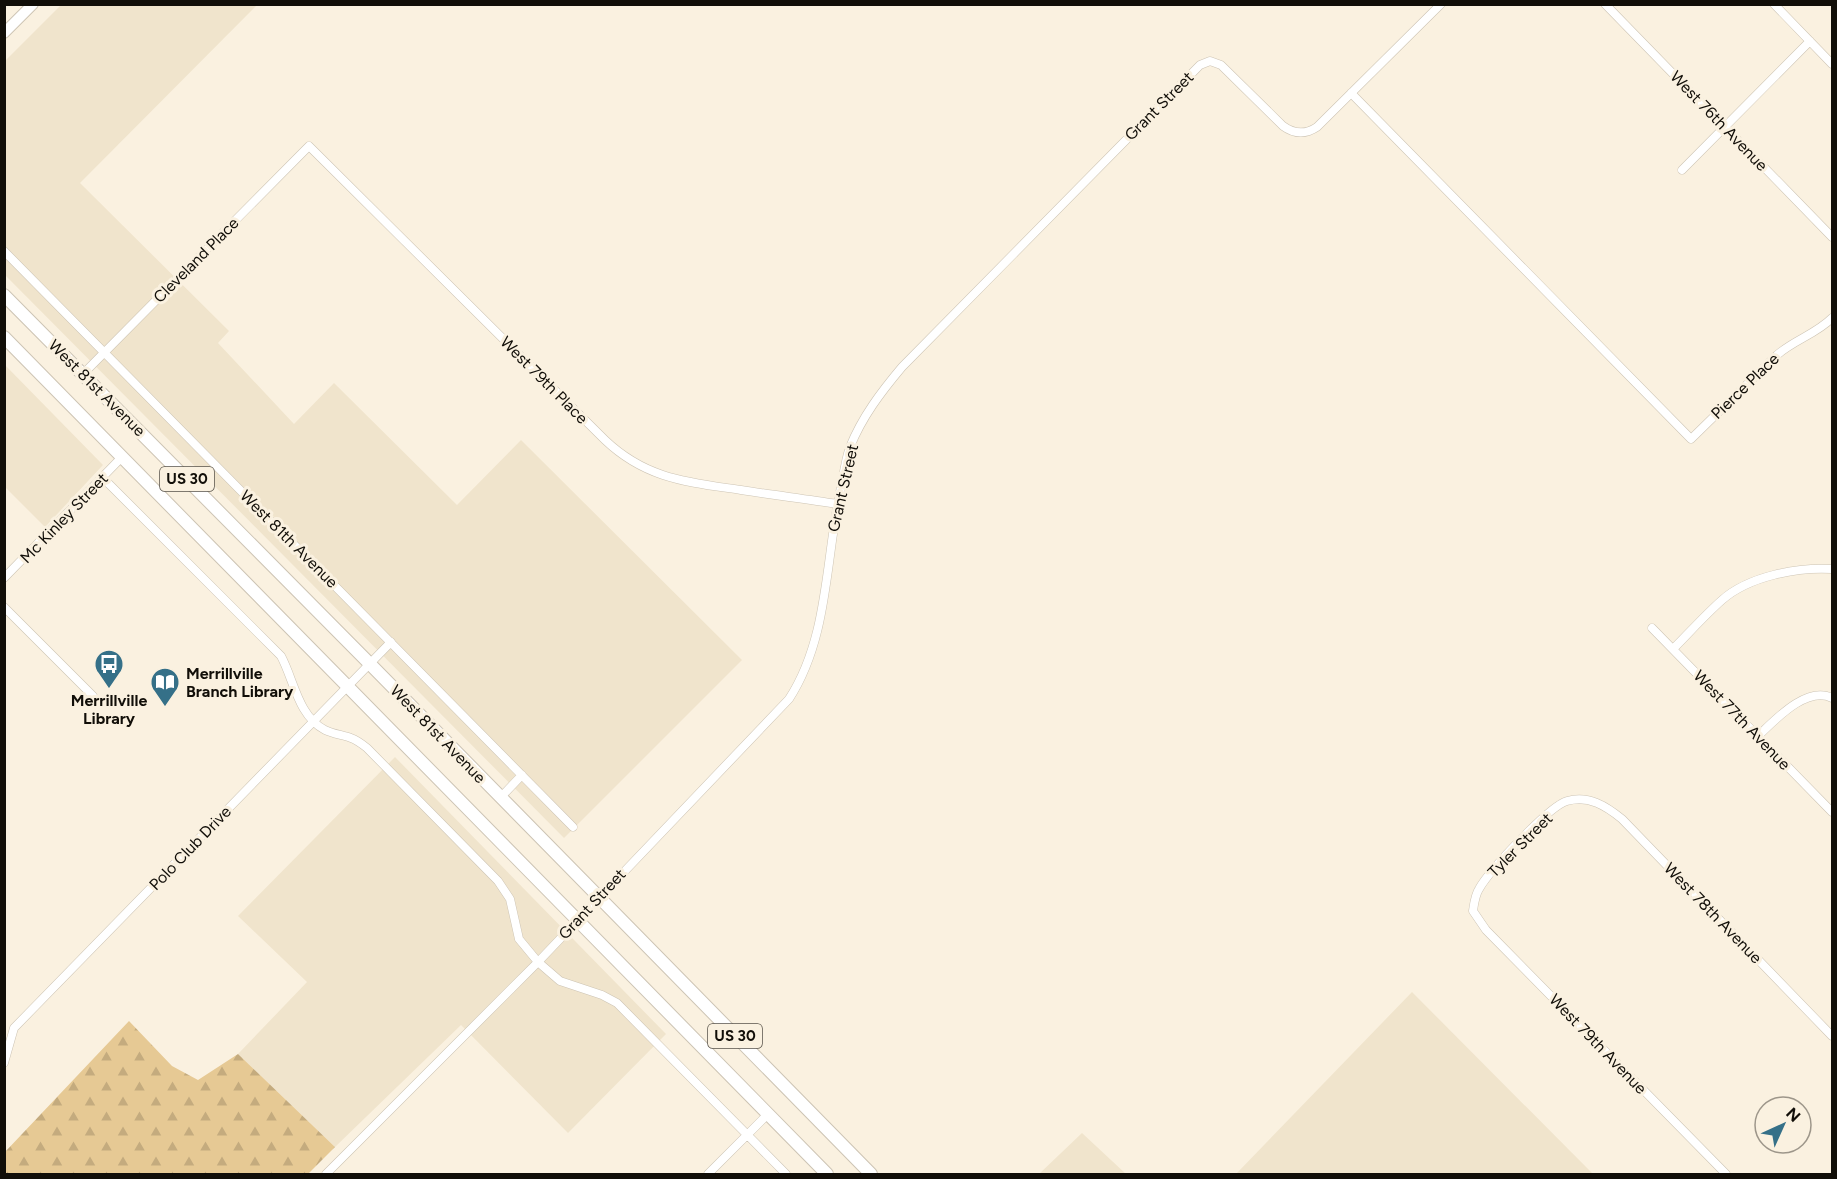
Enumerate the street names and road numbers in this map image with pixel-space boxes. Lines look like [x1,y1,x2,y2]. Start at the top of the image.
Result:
street label: West 76th Avenue [1666,67,1772,175]
street label: Grant Street [1121,68,1197,144]
street label: Cleveland Place [149,213,243,307]
street label: West 79th Place [496,332,592,428]
street label: West 81st Avenue [45,336,149,440]
street label: Pierce Place [1707,349,1783,423]
street label: Grant Street [824,442,862,534]
road number: US 30 [160,467,214,491]
street label: Mc Kinley Street [16,469,112,567]
street label: West 81th Avenue [236,486,342,592]
street label: West 77th Avenue [1690,666,1795,774]
street label: West 81st Avenue [386,681,490,787]
street label: Polo Club Drive [145,802,235,894]
street label: Tyler Street [1484,809,1556,881]
street label: West 78th Avenue [1660,859,1766,967]
street label: Grant Street [555,865,629,943]
street label: West 79th Avenue [1545,990,1651,1098]
road number: US 30 [708,1024,762,1048]

